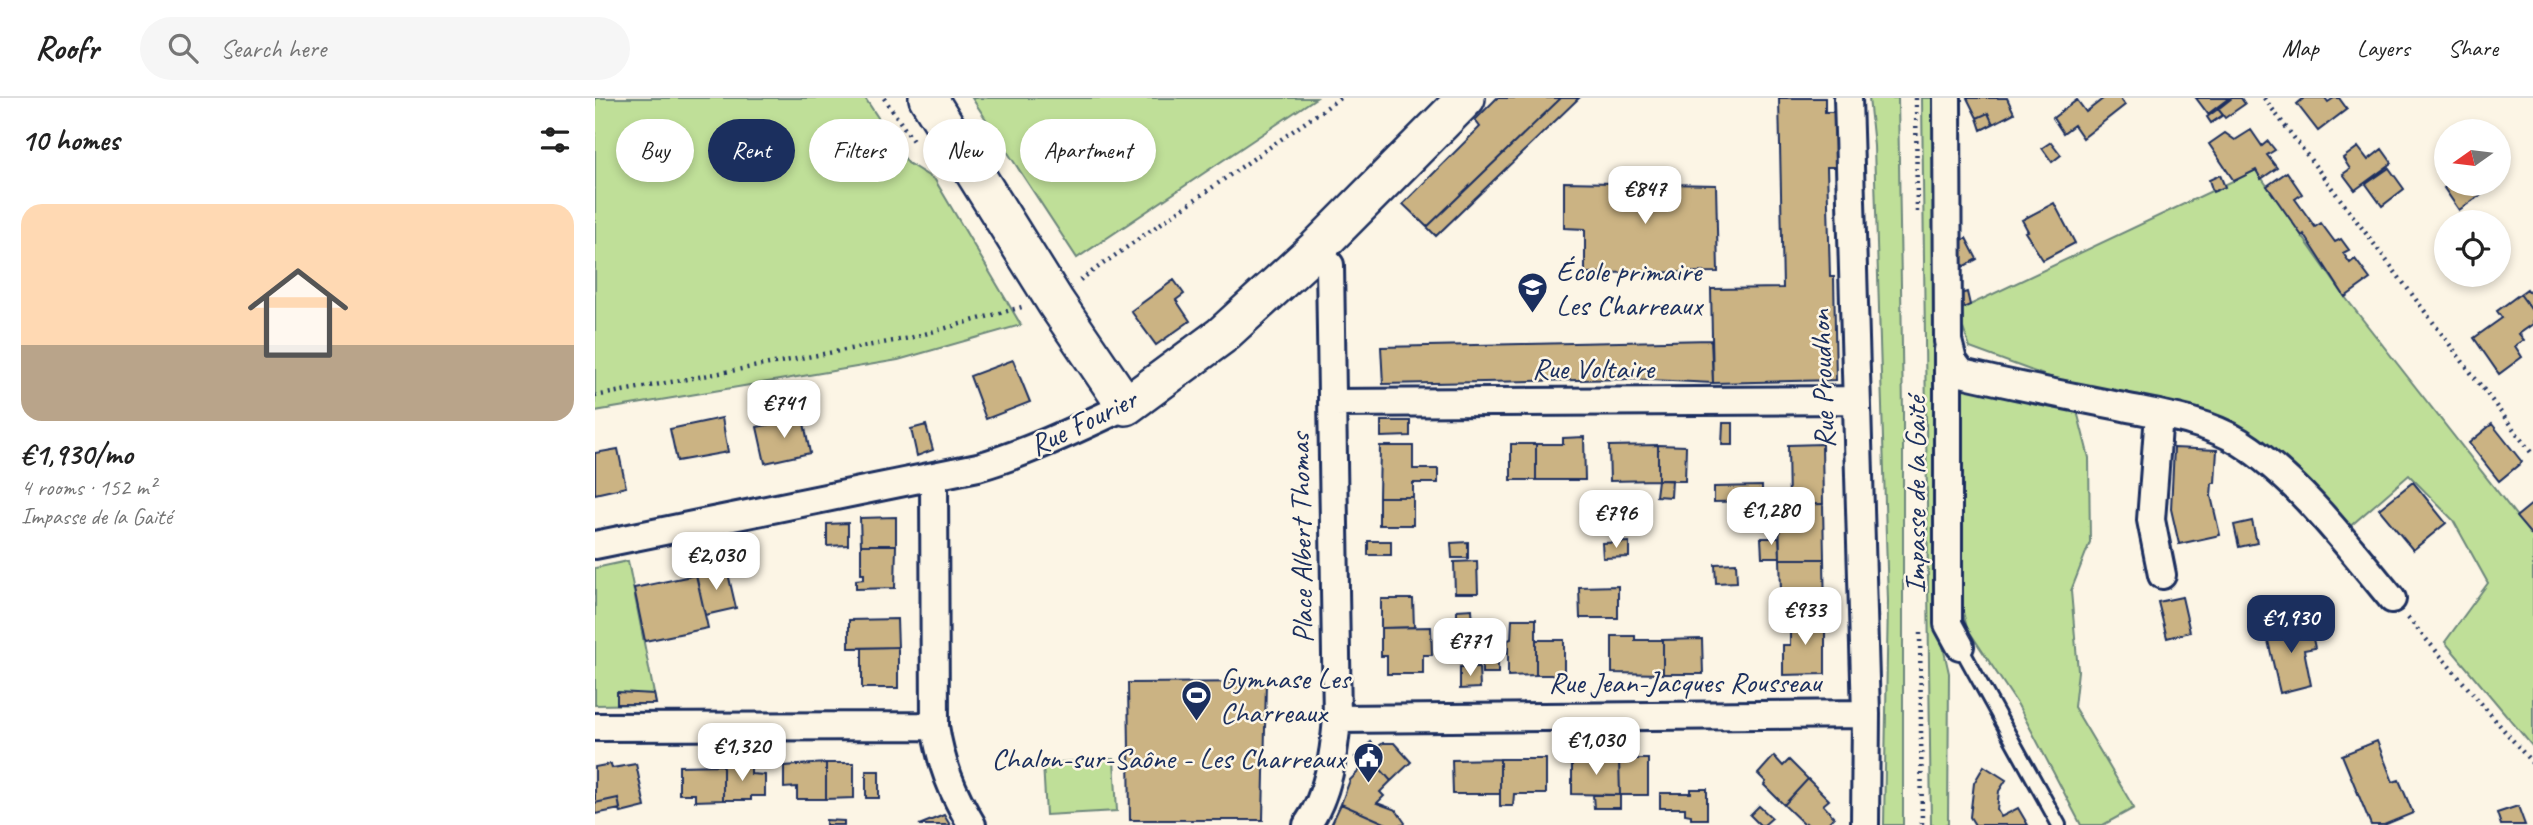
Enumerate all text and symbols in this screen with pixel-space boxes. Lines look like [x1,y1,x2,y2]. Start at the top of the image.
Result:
search box [140,17,630,80]
text: Roofr [35,27,98,69]
icon: search [164,29,202,67]
text: Search here [220,32,326,65]
text: Map [2282,33,2319,63]
text: Layers [2357,33,2410,63]
text: Share [2448,33,2498,63]
chip: Buy [616,119,694,182]
chip: Rent [708,119,795,182]
chip: Filters [809,119,909,182]
chip: New [923,119,1006,182]
chip: Apartment [1020,119,1156,182]
north arrow [2434,119,2511,196]
map controls [2434,119,2511,287]
text: 10 homes [21,121,119,159]
icon: filters [536,121,574,159]
pin: €847 [1604,166,1686,226]
text: €847 [1624,174,1666,203]
button: locate [2434,210,2511,287]
icon: home [235,250,361,376]
place label: École primaire Les Charreaux [1556,252,1705,324]
school or university icon: École primaire Les Charreaux [1516,271,1550,315]
street label: Rue Proudhon [1801,307,1843,449]
street label: Rue Voltaire [1532,349,1656,387]
street label: Rue Fourier [1023,379,1145,464]
pin: €741 [743,380,825,440]
text: €741 [763,388,805,417]
street label: Impasse de la Gaité [1896,392,1934,593]
street label: Place Albert Thomas [1280,430,1322,643]
text: €1,930/mo [21,435,133,473]
text: 4 rooms · 152 m² [21,473,156,502]
pin: €1,280 [1714,488,1828,547]
pin: €796 [1575,490,1657,550]
text: €1,280 [1743,495,1799,524]
text: €796 [1595,498,1637,527]
text: Impasse de la Gaité [21,502,172,531]
pin: €2,030 [659,532,773,592]
text: €2,030 [688,540,744,569]
pin: €933 [1764,588,1846,647]
text: €933 [1784,595,1826,624]
pin: €1,930 [2234,596,2348,655]
text: €1,930 [2263,603,2319,632]
pin: €771 [1429,618,1511,678]
text: €771 [1449,626,1491,655]
place label: Gymnase Les Charreaux [1220,659,1353,731]
street label: Rue Jean-Jacques Rousseau [1549,663,1823,701]
sports icon: Gymnase Les Charreaux [1180,678,1214,722]
pin: €1,030 [1539,718,1653,777]
pin: €1,320 [685,724,799,783]
text: €1,030 [1568,725,1624,754]
text: €1,320 [714,731,770,760]
place label: Chalon-sur-Saône - Les Charreaux [991,739,1348,777]
public building icon: Chalon-sur-Saône - Les Charreaux [1351,741,1385,785]

